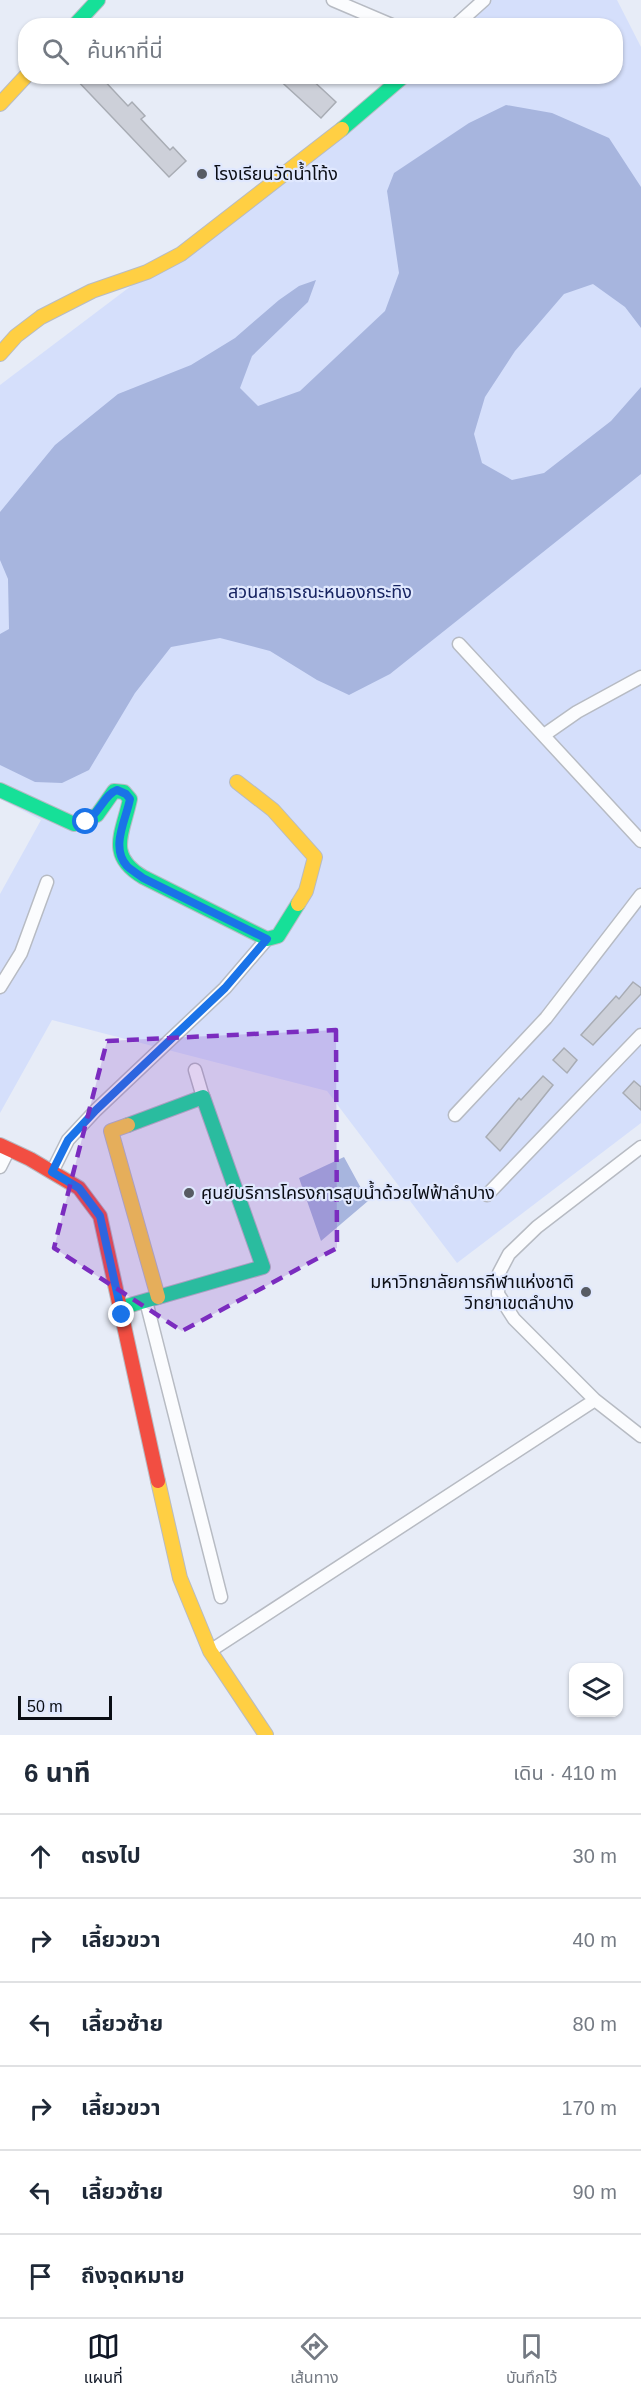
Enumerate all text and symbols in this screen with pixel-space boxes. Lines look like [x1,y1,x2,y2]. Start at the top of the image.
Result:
search box [18,18,623,84]
icon: search [39,35,72,68]
text: ค้นหาที่นี่ [87,38,163,63]
place label: โรงเรียนวัดน้ำโท้ง [214,161,338,184]
marker: โรงเรียนวัดน้ำโท้ง [195,167,209,181]
park label: สวนสาธารณะหนองกระทิง [228,582,412,602]
route start [72,808,98,834]
place label: ศูนย์บริการโครงการสูบน้ำด้วยไฟฟ้าลําปาง [201,1180,495,1205]
marker: ศูนย์บริการโครงการสูบน้ำด้วยไฟฟ้าลําปาง [182,1186,196,1200]
place label: มหาวิทยาลัยการกีฬาแห่งชาติ วิทยาเขตลำปาง [370,1272,574,1313]
marker: มหาวิทยาลัยการกีฬาแห่งชาติ วิทยาเขตลำปาง [579,1285,593,1299]
route end [108,1301,134,1327]
map controls [569,1663,623,1717]
button: layers [569,1663,623,1717]
scale bar [18,1693,112,1720]
text: 50 m [27,1698,63,1715]
text: 6 นาที [24,1758,91,1788]
text: เดิน · 410 m [513,1762,617,1784]
icon: ahead [24,1840,57,1873]
text: ตรงไป [81,1843,141,1868]
text: 30 m [573,1845,617,1867]
icon: right [24,1924,57,1957]
text: เลี้ยวขวา [81,1927,161,1952]
text: 40 m [573,1929,617,1951]
icon: left [24,2008,57,2041]
text: เลี้ยวซ้าย [81,2011,163,2036]
text: 80 m [573,2013,617,2035]
icon: right [24,2092,57,2125]
text: เลี้ยวขวา [81,2095,161,2120]
text: 170 m [561,2097,617,2119]
icon: left [24,2176,57,2209]
text: เลี้ยวซ้าย [81,2179,163,2204]
text: 90 m [573,2181,617,2203]
icon: arrive [24,2260,57,2293]
text: ถึงจุดหมาย [81,2263,185,2288]
tab: แผนที่ [84,2330,123,2390]
tab: เส้นทาง [290,2330,338,2390]
tab: บันทึกไว้ [506,2330,557,2390]

